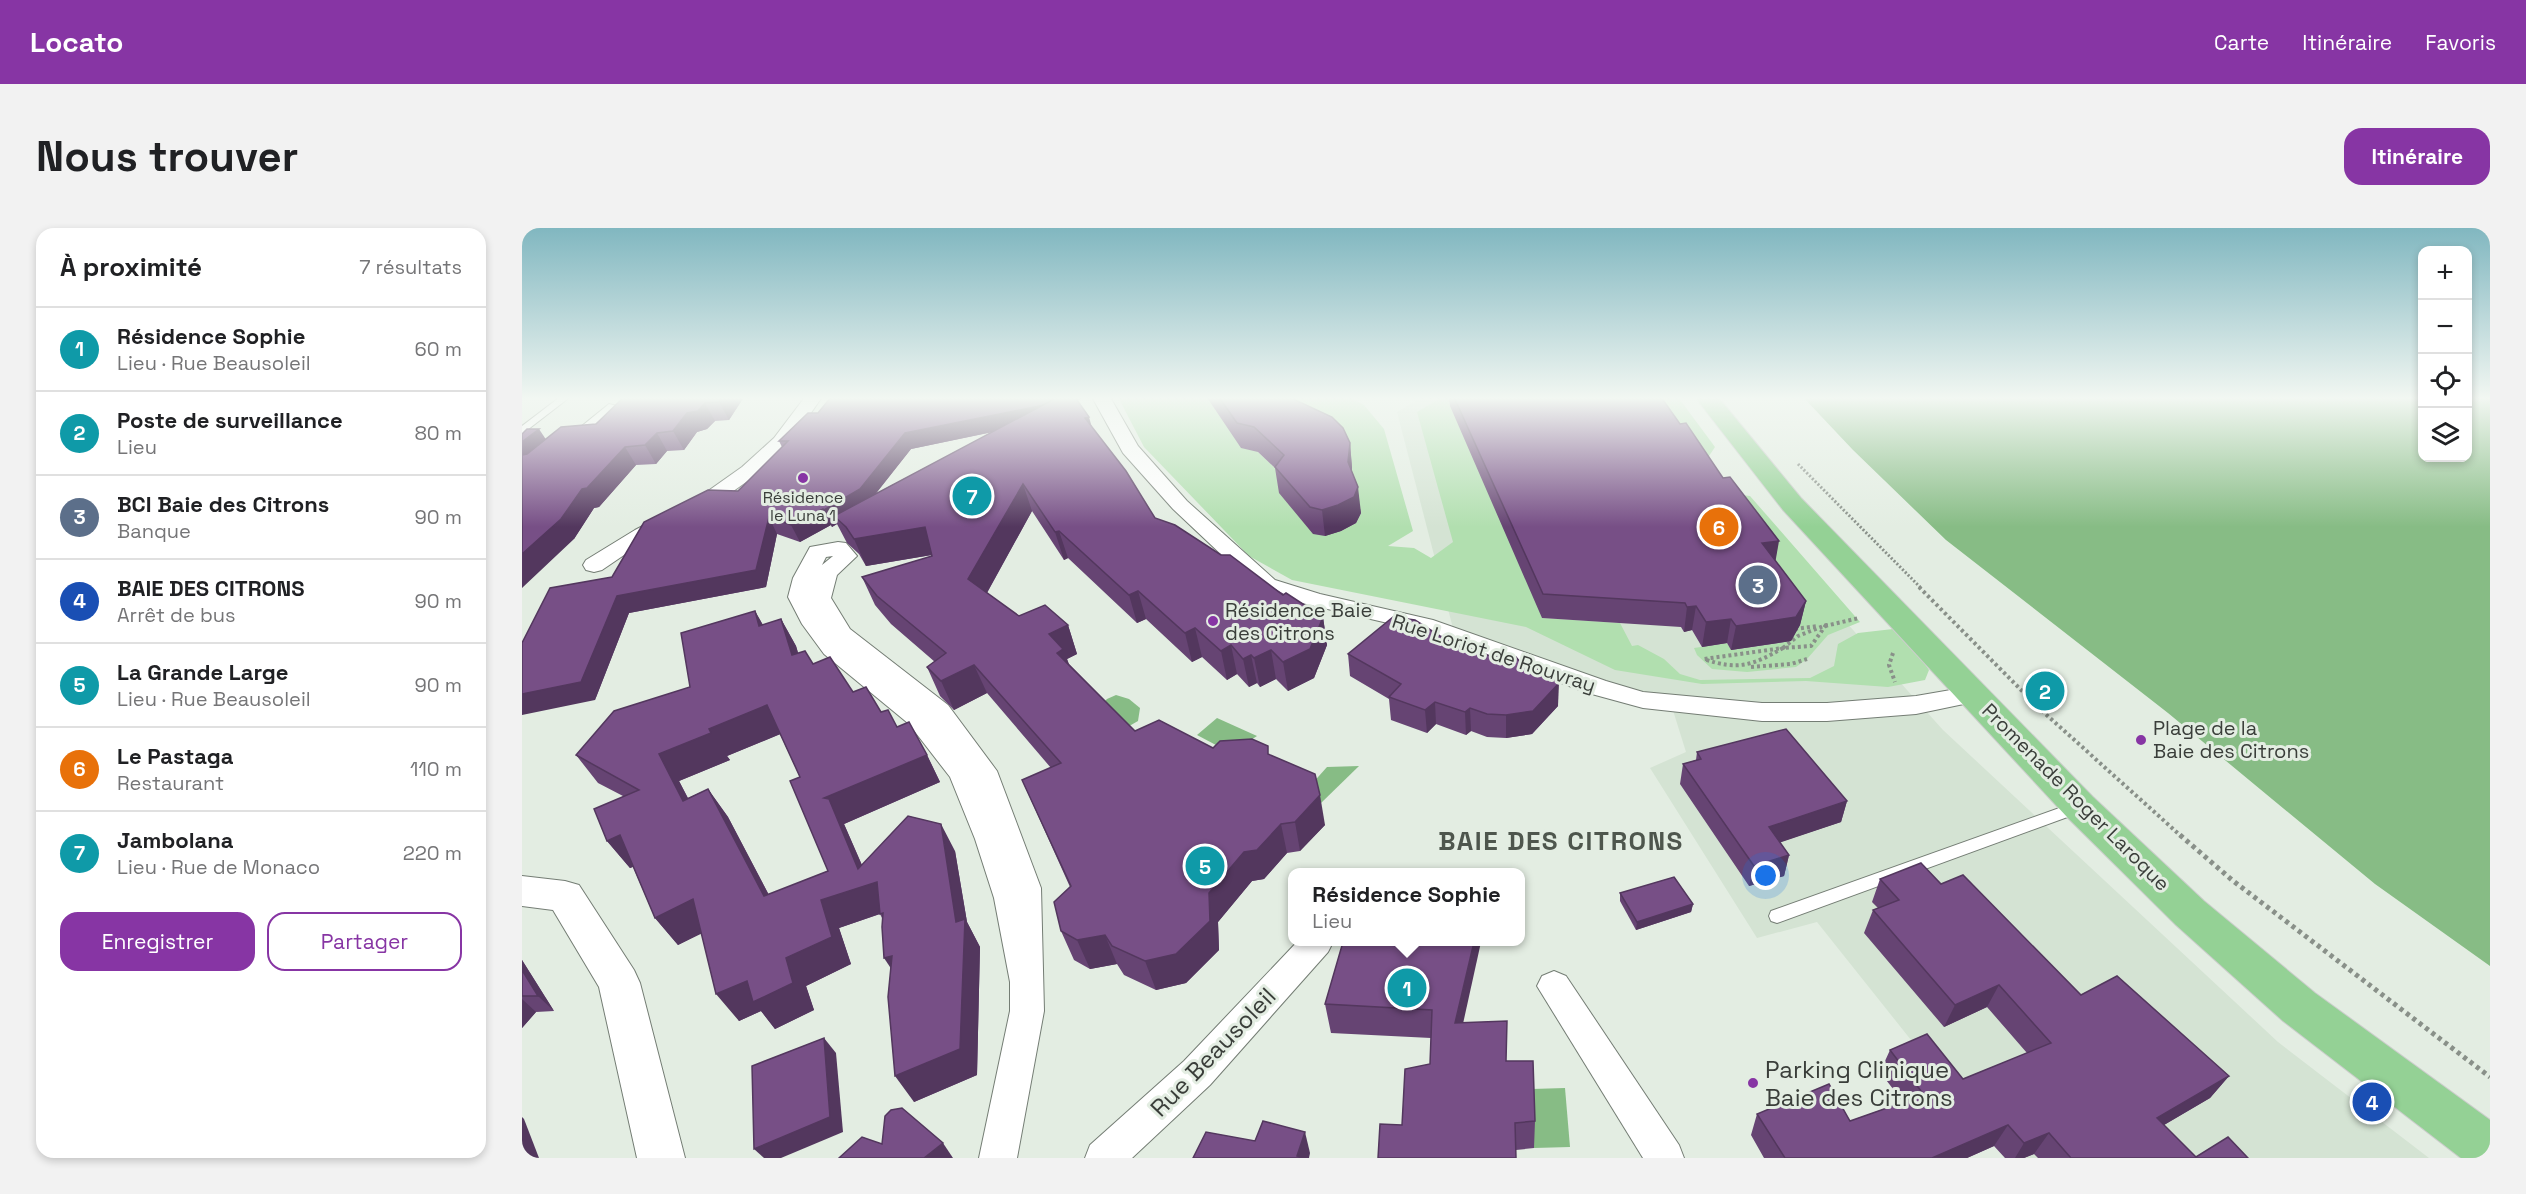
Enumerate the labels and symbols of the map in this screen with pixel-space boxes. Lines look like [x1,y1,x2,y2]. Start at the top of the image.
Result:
marker: Résidence le Luna 1 [796,471,810,485]
pin: 7 [952,474,992,518]
place label: Résidence le Luna 1 [763,487,843,526]
pin: 6 [1700,504,1738,550]
pin: 3 [1738,562,1778,608]
place label: Résidence Baie des Citrons [1225,597,1372,646]
street label: Rue Loriot de Rouvray [1389,608,1599,698]
marker: Résidence Baie des Citrons [1206,614,1220,628]
pin: 2 [2026,668,2065,714]
street label: Promenade Roger Laroque [1977,698,2175,896]
place label: Plage de la Baie des Citrons [2153,715,2309,764]
marker: Plage de la Baie des Citrons [2134,733,2148,747]
district label: BAIE DES CITRONS [1438,824,1684,858]
pin: 5 [1186,844,1224,888]
your location [1751,861,1780,890]
pin: 1 [1388,966,1426,1011]
street label: Rue Beausoleil [1144,981,1282,1123]
place label: Parking Clinique Baie des Citrons [1765,1054,1953,1113]
marker: Parking Clinique Baie des Citrons [1746,1076,1760,1090]
pin: 4 [2352,1080,2392,1124]

